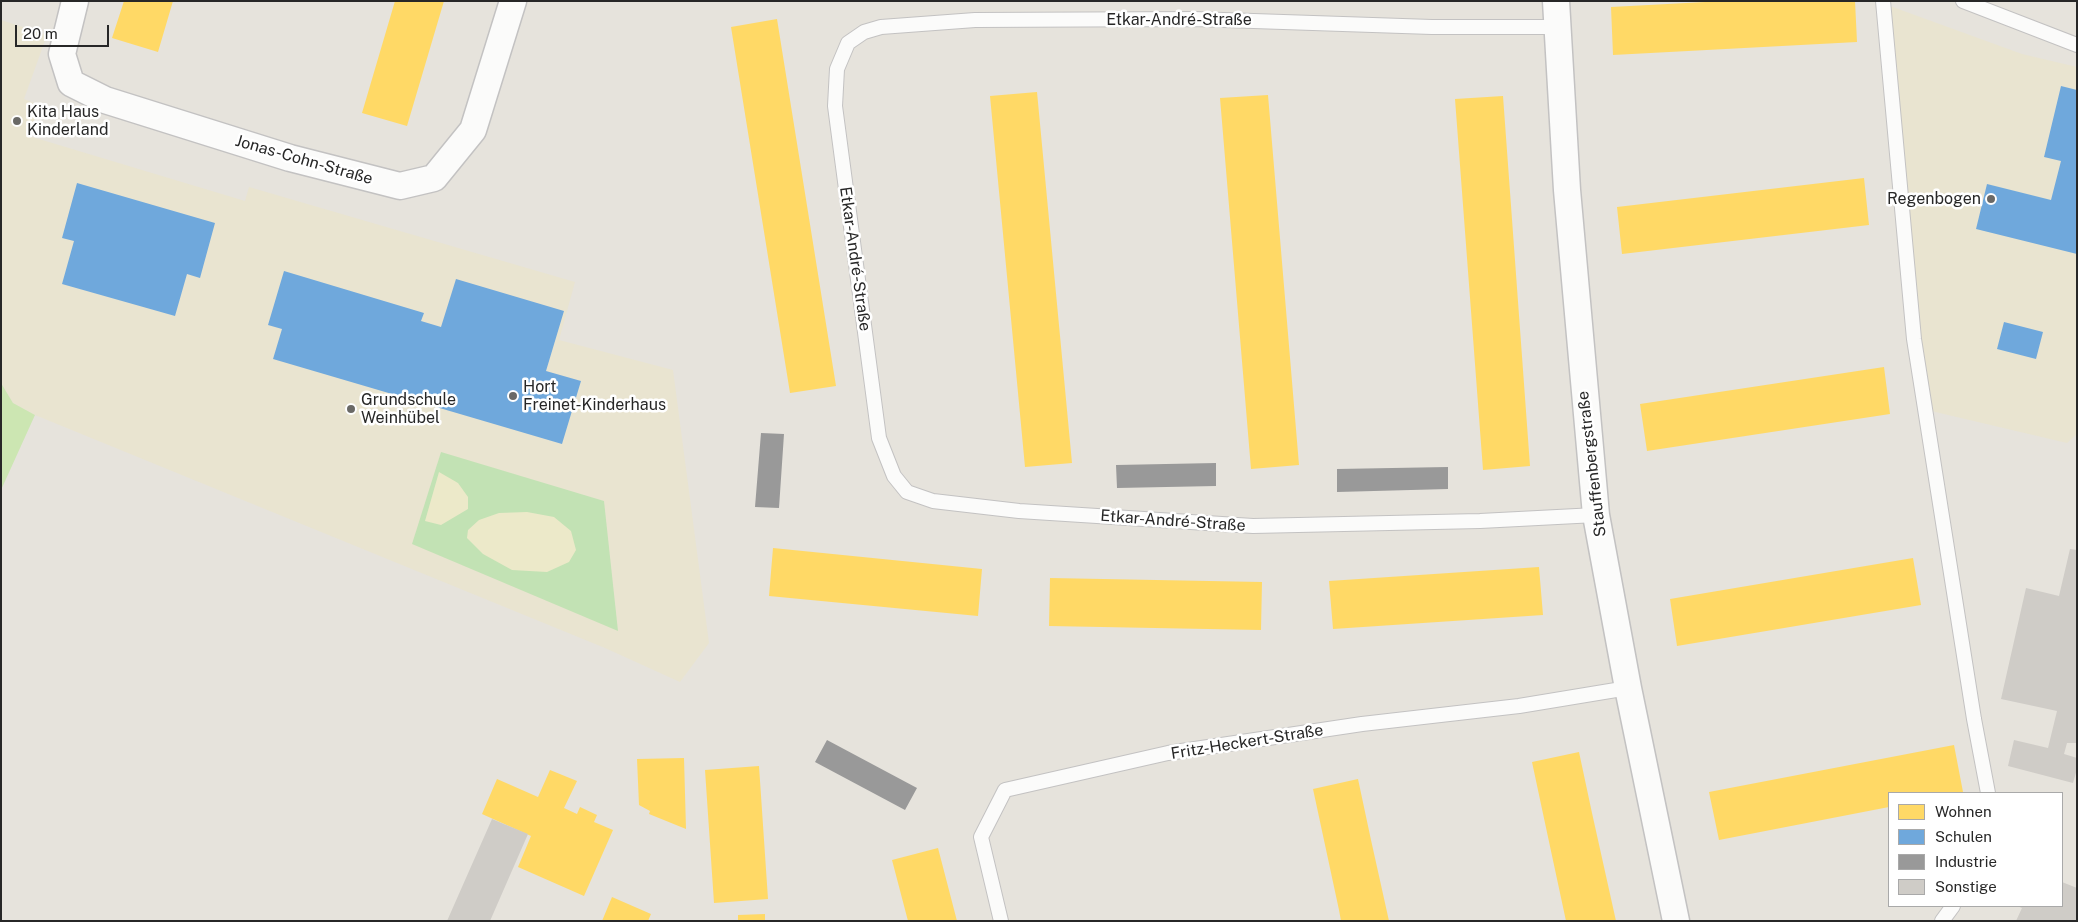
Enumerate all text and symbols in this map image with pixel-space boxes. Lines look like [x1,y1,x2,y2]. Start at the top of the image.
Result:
street label: Etkar-André-Straße [1106,10,1252,30]
scale bar [18,15,111,47]
text: 20 m [23,25,58,42]
place label: Kita Haus Kinderland [27,102,108,140]
marker: Kita Haus Kinderland [11,115,23,127]
street label: Jonas-Cohn-Straße [233,131,375,189]
street label: Etkar-André-Straße [835,186,875,332]
place label: Regenbogen [1887,189,1981,209]
marker: Regenbogen [1985,193,1997,205]
place label: Hort Freinet-Kinderhaus [523,377,666,415]
place label: Grundschule Weinhübel [361,390,456,428]
marker: Hort Freinet-Kinderhaus [507,390,519,402]
street label: Stauffenbergstraße [1574,390,1610,538]
marker: Grundschule Weinhübel [345,403,357,415]
street label: Etkar-André-Straße [1100,506,1246,536]
street label: Fritz-Heckert-Straße [1169,720,1325,764]
legend [1888,792,2063,907]
text: Wohnen [1935,803,1992,820]
text: Schulen [1935,828,1992,845]
text: Industrie [1935,853,1997,870]
text: Sonstige [1935,878,1997,895]

